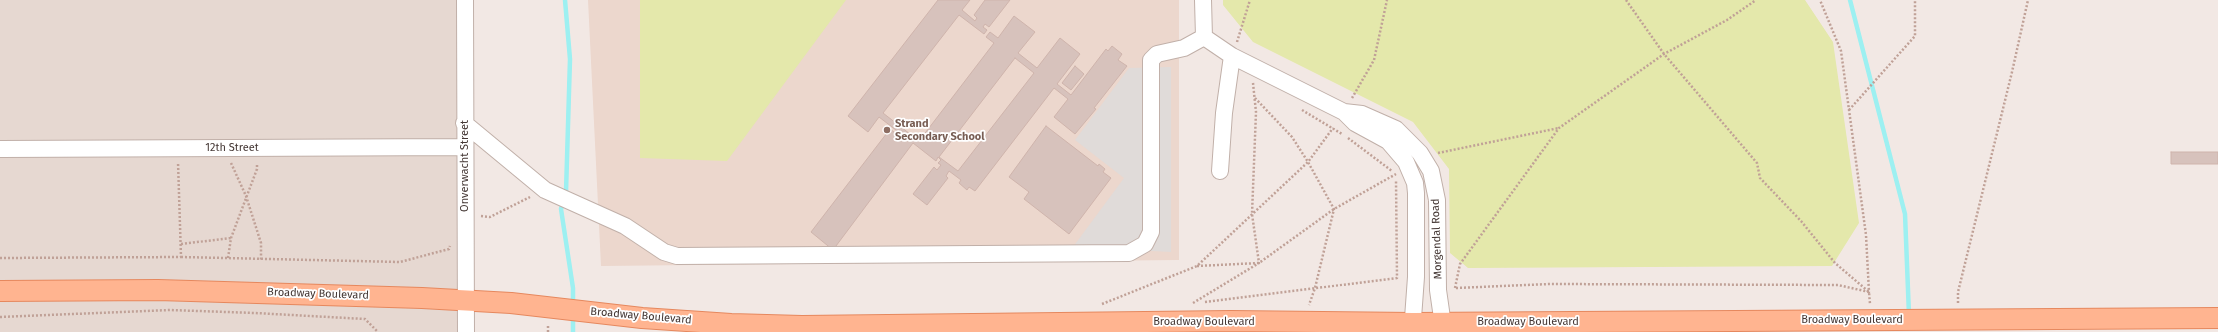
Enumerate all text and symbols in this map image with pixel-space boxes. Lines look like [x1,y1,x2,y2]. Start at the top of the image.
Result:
place label: Strand Secondary School [895,117,985,143]
street label: Onverwacht Street [458,120,472,212]
marker: Strand Secondary School [882,125,892,135]
street label: 12th Street [205,141,259,155]
street label: Morgendal Road [1429,198,1445,280]
street label: Broadway Boulevard [267,286,369,302]
street label: Broadway Boulevard [590,305,692,327]
street label: Broadway Boulevard [1801,313,1903,327]
street label: Broadway Boulevard [1153,315,1255,329]
street label: Broadway Boulevard [1477,315,1579,329]

